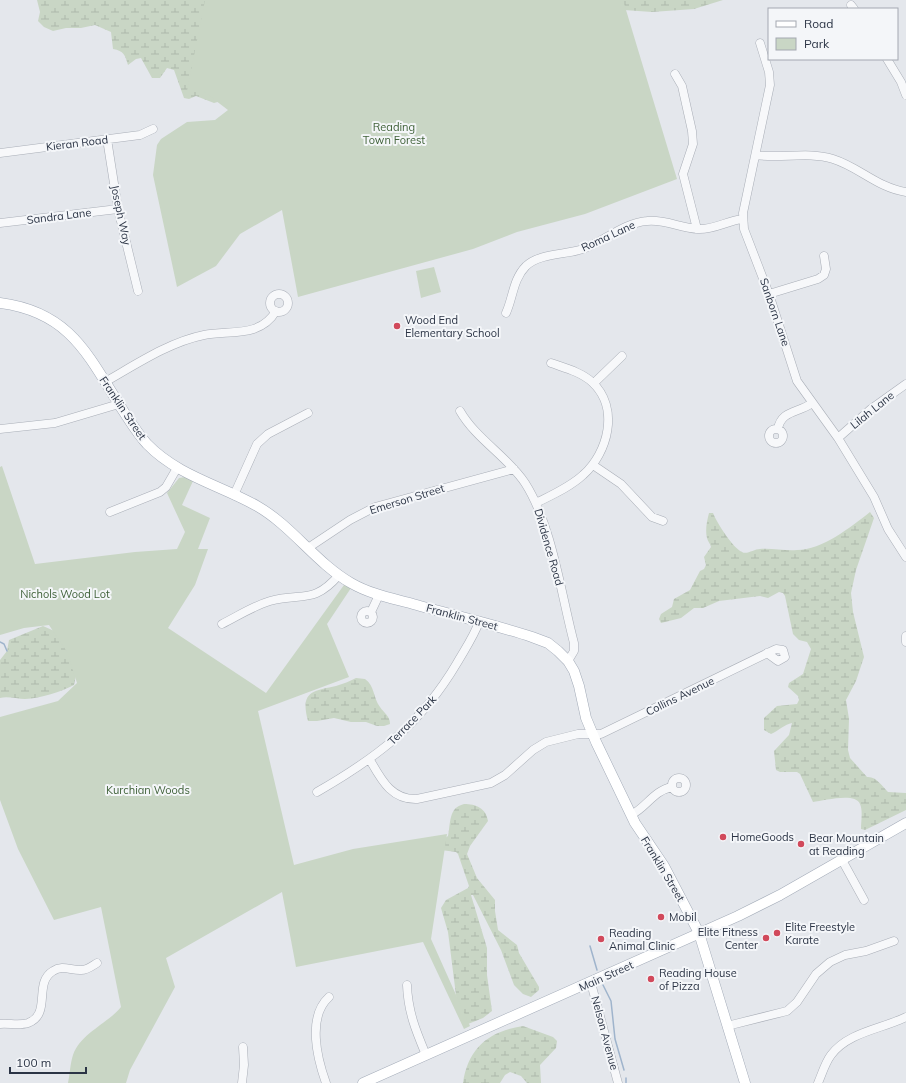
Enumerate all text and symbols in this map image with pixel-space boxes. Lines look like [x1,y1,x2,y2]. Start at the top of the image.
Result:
legend [768,8,898,60]
text: Road [804,16,833,31]
text: Park [804,36,830,51]
park label: Reading Town Forest [363,120,425,147]
street label: Kieran Road [45,132,109,154]
street label: Joseph Way [108,184,134,247]
street label: Sandra Lane [26,205,92,227]
street label: Roma Lane [579,217,637,255]
street label: Sanborn Lane [757,276,793,348]
place label: Wood End Elementary School [405,313,500,340]
marker: Wood End Elementary School [392,321,402,331]
street label: Franklin Street [97,374,149,443]
street label: Lilah Lane [847,388,897,432]
street label: Emerson Street [368,481,446,517]
street label: Dividence Road [531,507,567,587]
park label: Nichols Wood Lot [20,587,110,601]
street label: Franklin Street [425,601,500,633]
street label: Collins Avenue [644,673,716,719]
street label: Terrace Park [385,692,439,748]
park label: Kurchian Woods [106,783,190,797]
place label: HomeGoods [731,830,794,844]
place label: Bear Mountain at Reading [809,831,884,858]
marker: HomeGoods [718,832,728,842]
street label: Franklin Street [638,834,688,904]
marker: Bear Mountain at Reading [796,839,806,849]
place label: Mobil [669,910,697,924]
marker: Mobil [656,912,666,922]
place label: Elite Freestyle Karate [785,920,855,947]
place label: Elite Fitness Center [698,925,758,952]
place label: Reading Animal Clinic [609,926,676,953]
marker: Elite Freestyle Karate [772,928,782,938]
marker: Elite Fitness Center [761,933,771,943]
marker: Reading Animal Clinic [596,934,606,944]
street label: Main Street [576,958,636,994]
place label: Reading House of Pizza [659,966,737,993]
marker: Reading House of Pizza [646,974,656,984]
street label: Nelson Avenue [588,994,622,1072]
scale bar [10,1049,86,1075]
text: 100 m [16,1055,51,1070]

